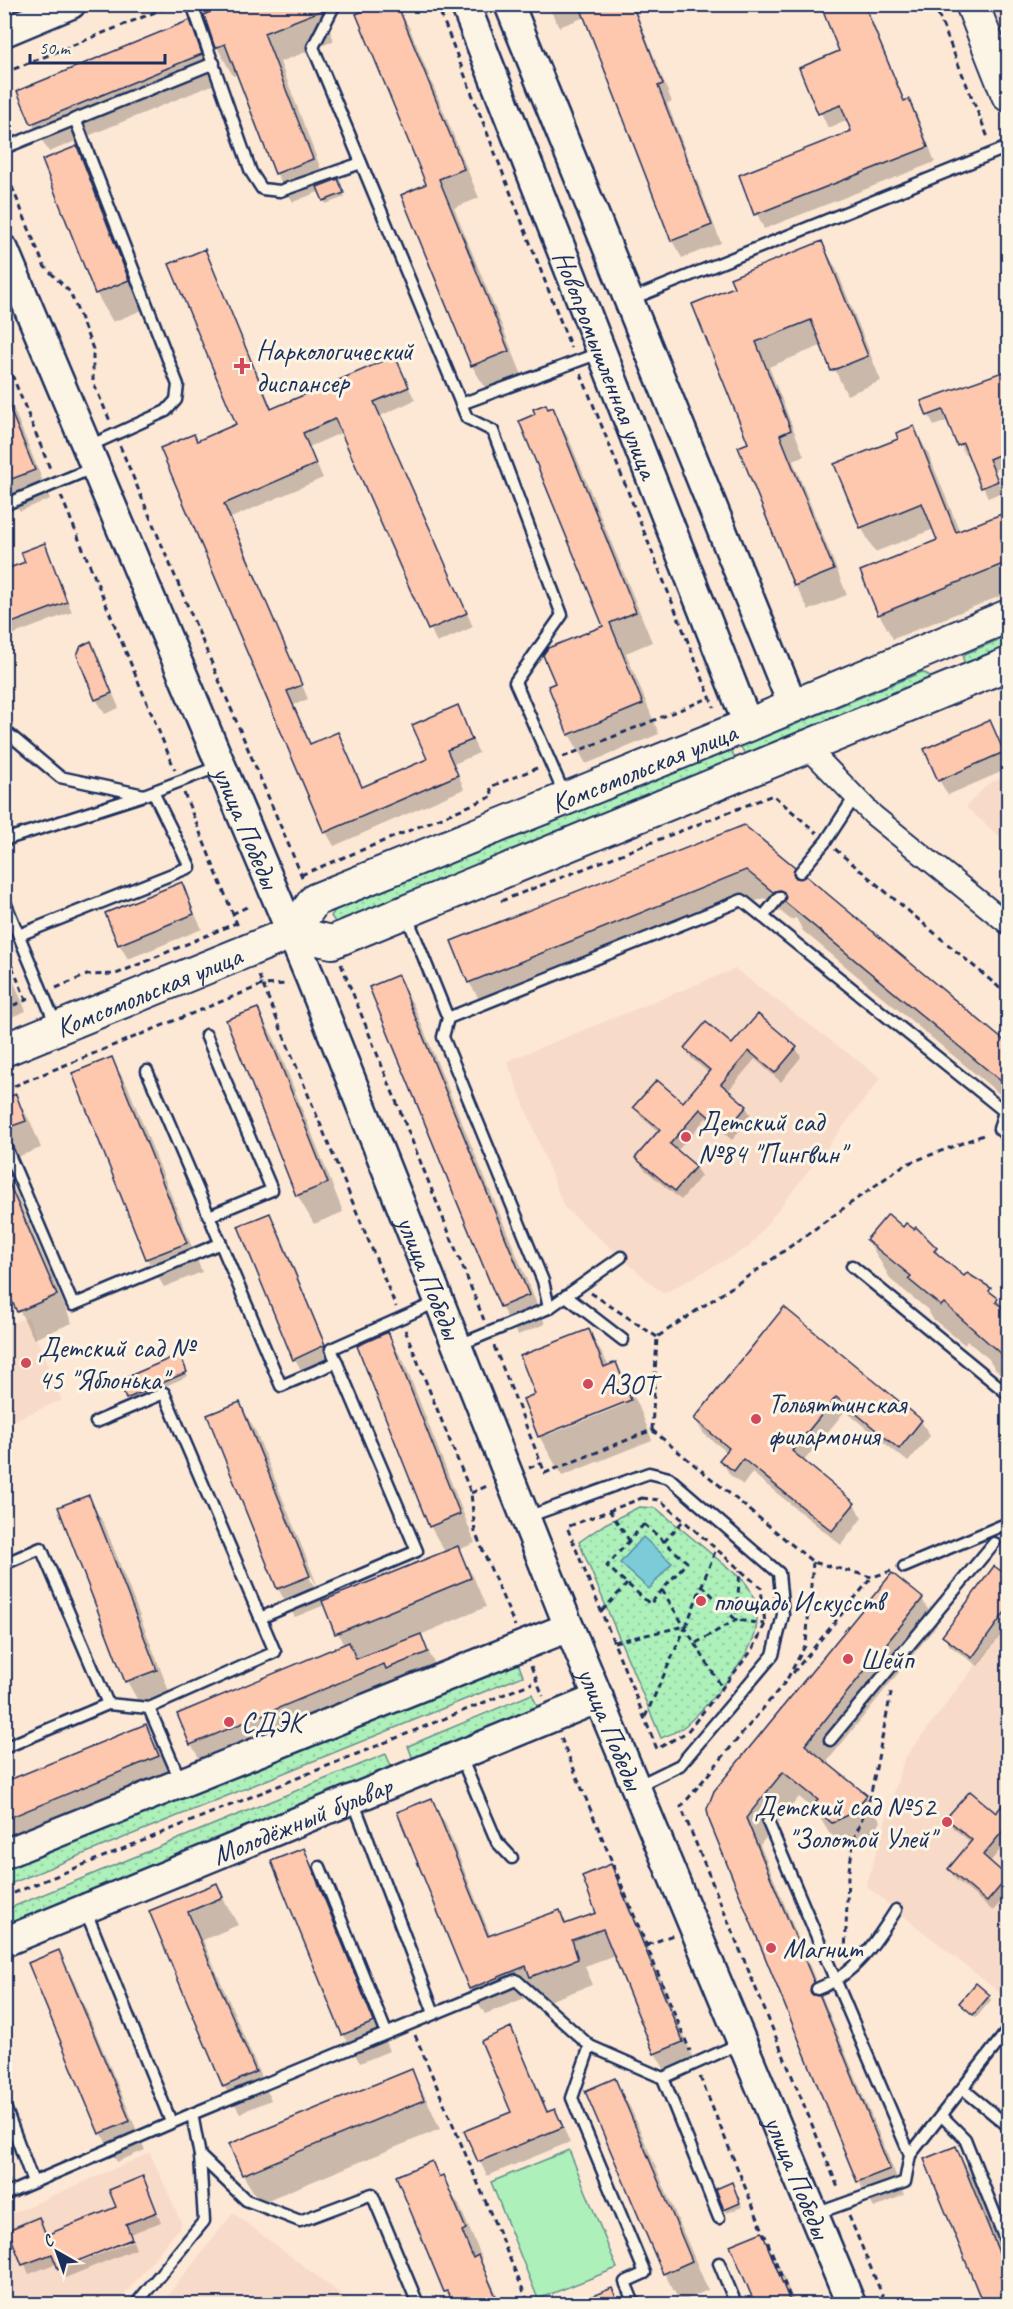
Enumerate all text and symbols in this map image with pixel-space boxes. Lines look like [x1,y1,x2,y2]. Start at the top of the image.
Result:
scale bar [30,27,165,65]
text: 50 m [39,37,72,59]
street label: Новопромышленная улица [545,245,667,486]
place label: Наркологический диспансер [256,333,414,400]
marker: Наркологический диспансер [233,357,251,375]
street label: Комсомольская улица [546,714,743,821]
street label: улица Победы [204,759,288,896]
street label: Комсомольская улица [51,937,248,1045]
place label: Детский сад №84 "Пингвин" [698,1104,851,1171]
marker: Детский сад №84 "Пингвин" [679,1130,693,1144]
street label: улица Победы [388,1209,470,1346]
place label: Детский сад № 45 "Яблонька" [38,1330,197,1397]
marker: Детский сад № 45 "Яблонька" [19,1356,33,1370]
place label: АЗОТ [600,1367,663,1402]
marker: АЗОТ [581,1377,595,1391]
place label: Тольяттинская филармония [768,1386,908,1453]
marker: Тольяттинская филармония [749,1412,763,1426]
place label: площадь Искусств [713,1584,889,1619]
marker: площадь Искусств [694,1594,708,1608]
place label: Шейп [860,1642,916,1677]
marker: Шейп [841,1652,855,1666]
street label: улица Победы [569,1660,653,1797]
place label: СДЭК [241,1705,308,1740]
marker: СДЭК [222,1715,236,1729]
street label: Молодёжный бульвар [207,1767,398,1873]
place label: Детский сад №52 "Золотой Улей" [754,1789,940,1856]
marker: Детский сад №52 "Золотой Улей" [940,1815,954,1829]
place label: Магнит [783,1931,864,1966]
marker: Магнит [764,1941,778,1955]
street label: улица Победы [756,2109,839,2245]
north arrow [27,2222,87,2282]
text: С [39,2230,59,2251]

